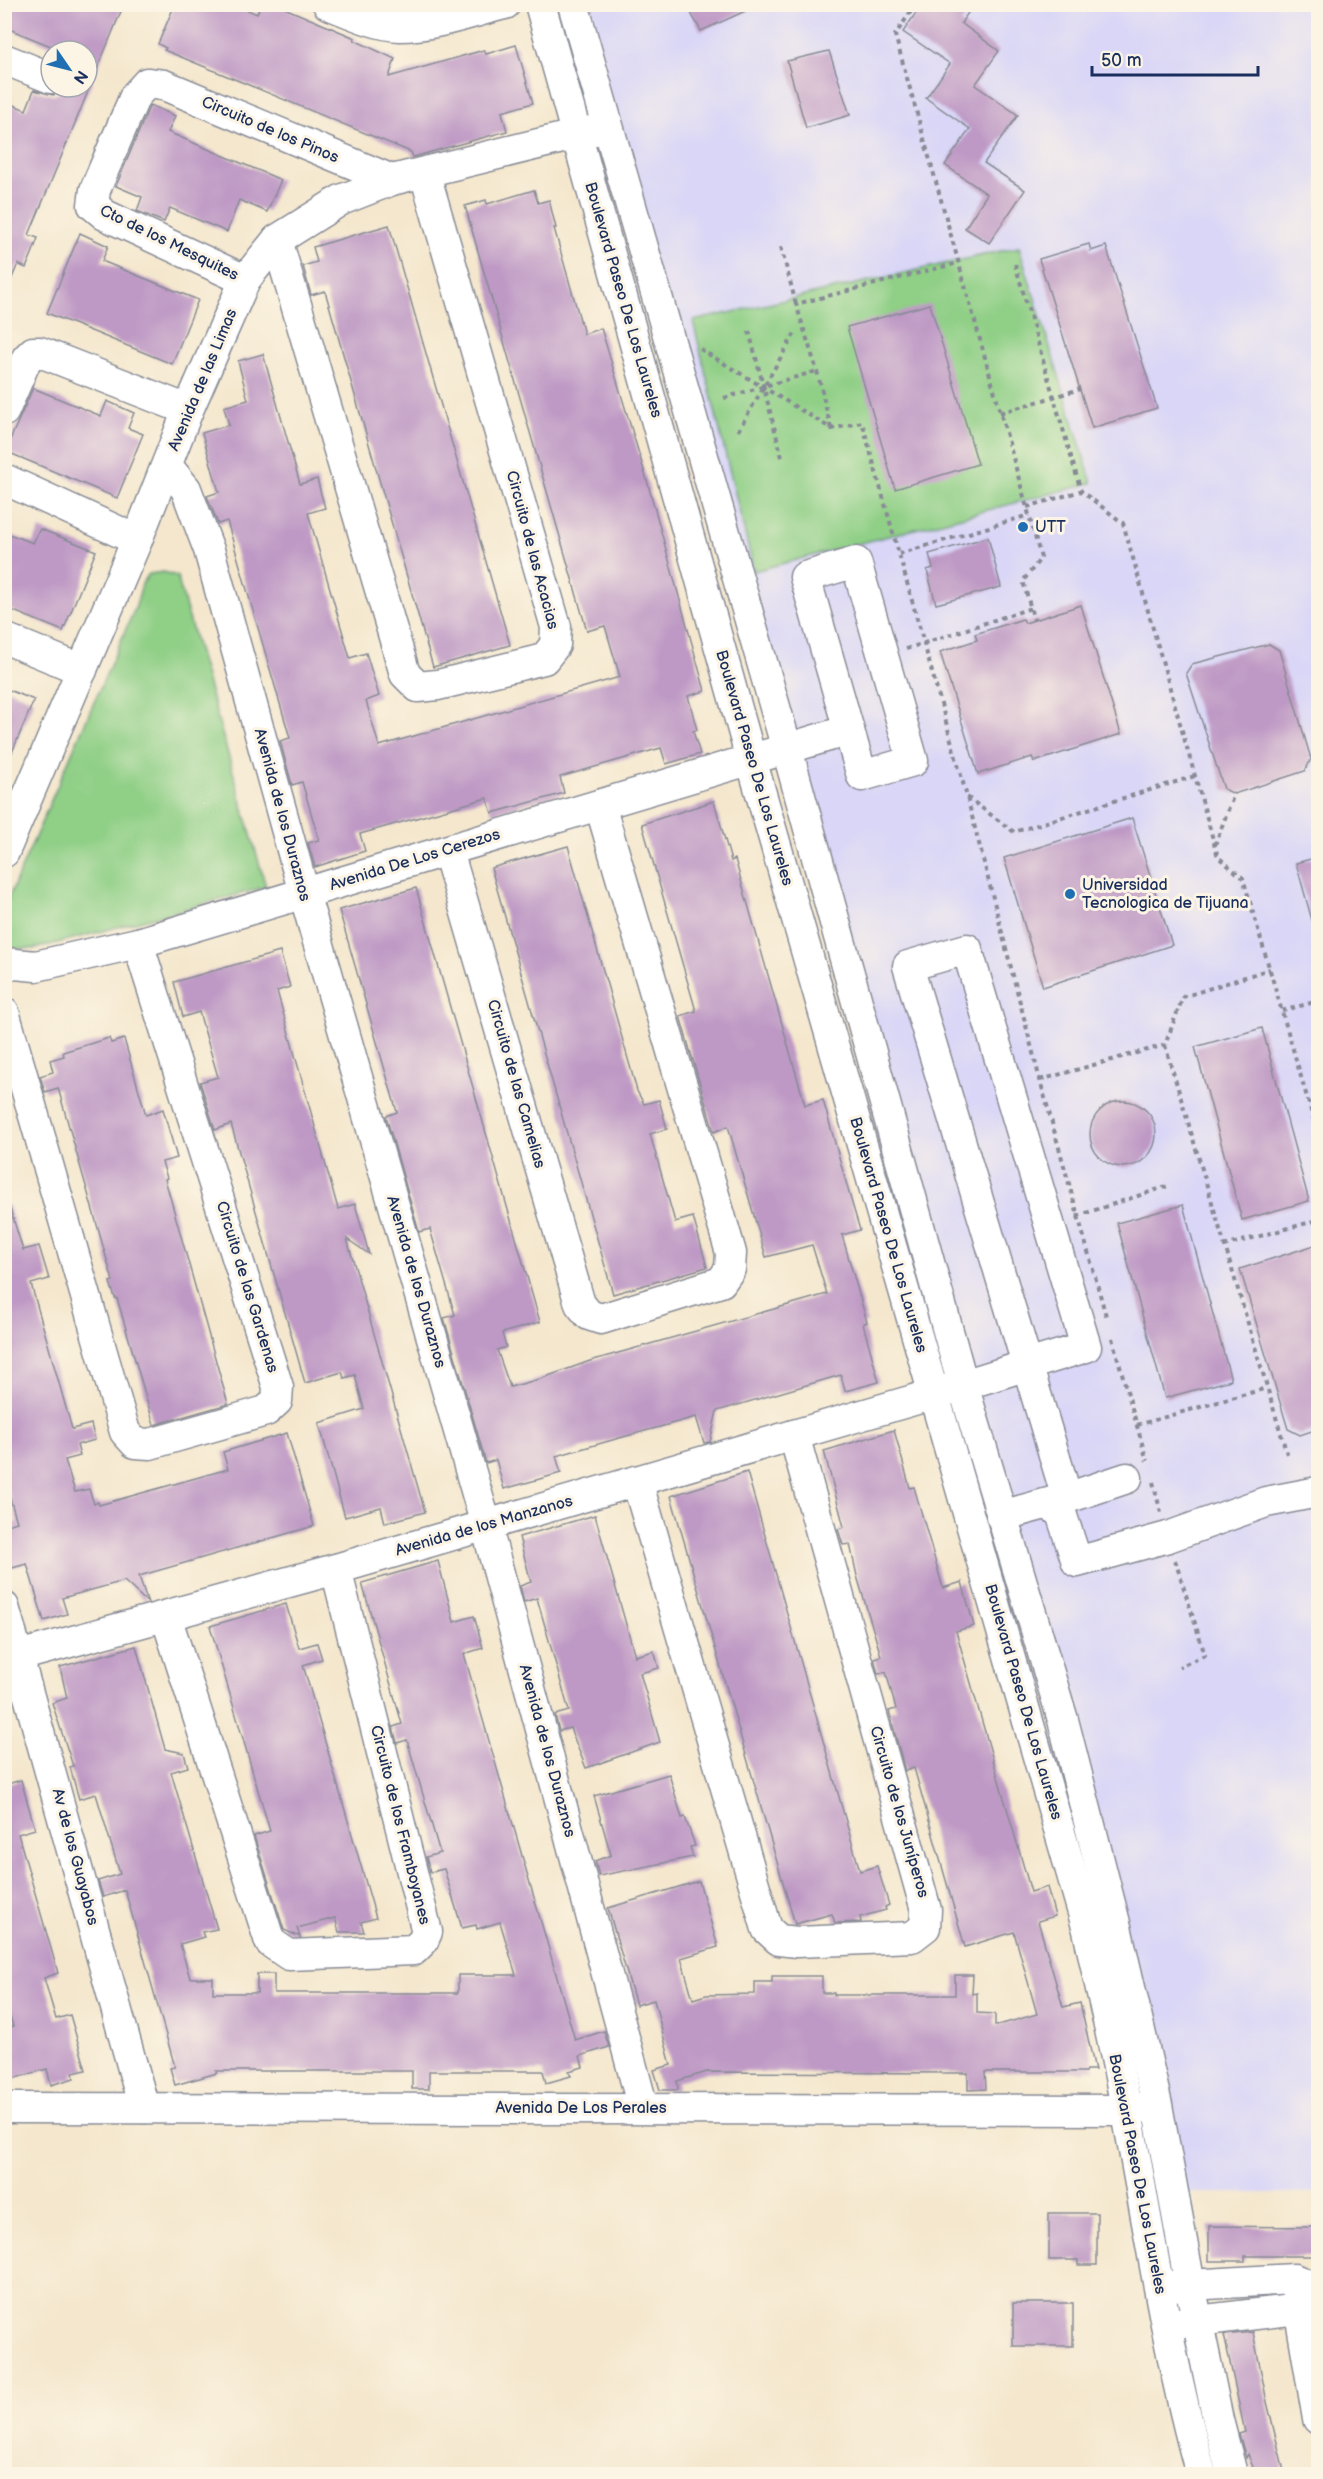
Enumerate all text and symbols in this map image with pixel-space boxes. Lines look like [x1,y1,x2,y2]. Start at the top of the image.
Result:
north arrow [39,39,99,99]
scale bar [1092,39,1258,77]
text: 50 m [1101,50,1142,71]
text: N [69,66,91,87]
street label: Circuito de los Pinos [199,92,342,168]
street label: Boulevard Paseo De Los Laureles [580,180,666,420]
street label: Cto de los Mesquites [97,201,242,285]
street label: Avenida de las Limas [164,306,242,454]
street label: Circuito de las Acacias [502,469,562,632]
place label: UTT [1035,518,1066,537]
marker: UTT [1016,520,1030,534]
street label: Boulevard Paseo De Los Laureles [711,648,797,888]
street label: Avenida de los Duraznos [250,726,314,904]
street label: Avenida De Los Cerezos [327,825,503,895]
place label: Universidad Tecnologica de Tijuana [1082,876,1249,913]
marker: Universidad Tecnologica de Tijuana [1063,887,1077,901]
street label: Circuito de las Camelias [483,997,549,1171]
street label: Boulevard Paseo De Los Laureles [845,1115,931,1355]
street label: Avenida de los Duraznos [382,1194,450,1370]
street label: Circuito de las Gardenas [212,1199,282,1375]
street label: Avenida de los Manzanos [393,1492,575,1560]
street label: Boulevard Paseo De Los Laureles [980,1582,1066,1822]
street label: Avenida de los Duraznos [515,1662,579,1840]
street label: Circuito de los Framboyanes [366,1723,434,1927]
street label: Circuito de los Juníperos [865,1724,933,1900]
street label: Av de los Guayabos [48,1786,102,1928]
street label: Boulevard Paseo De Los Laureles [1104,2052,1170,2296]
street label: Avenida De Los Perales [495,2099,667,2118]

